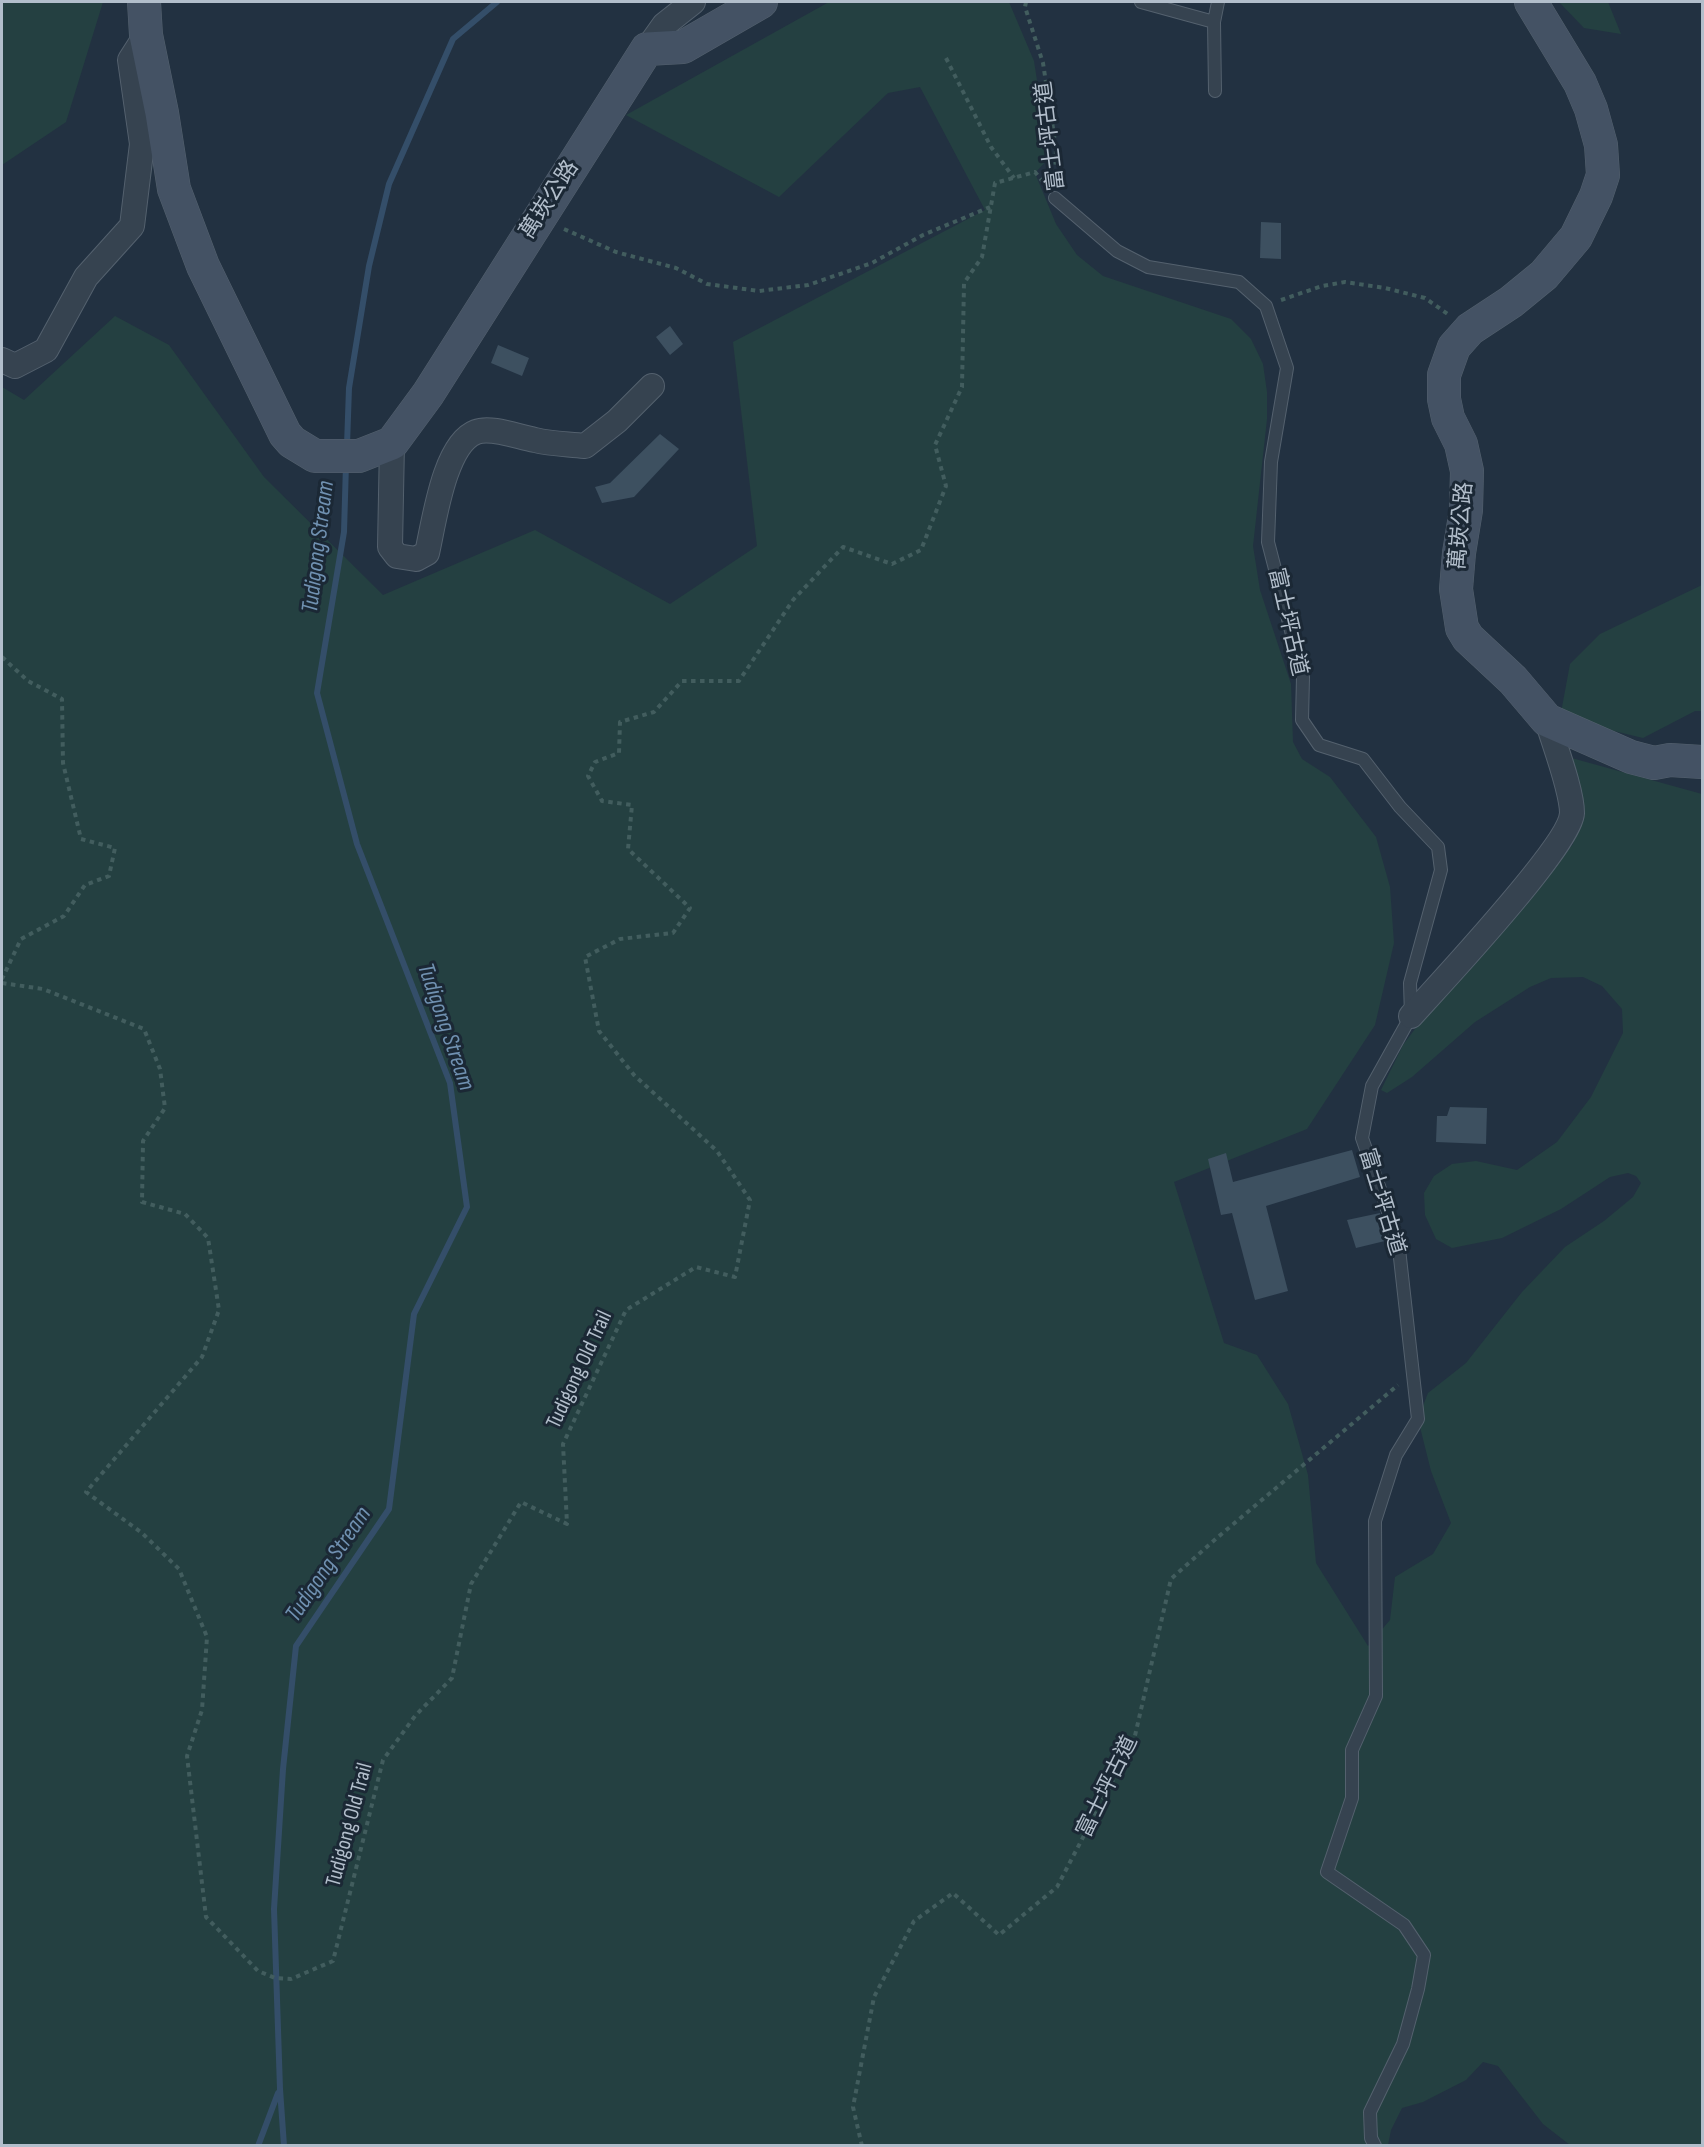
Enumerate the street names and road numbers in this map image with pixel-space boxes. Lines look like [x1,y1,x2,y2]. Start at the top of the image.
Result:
street label: 富士坪古道 [1031,80,1071,192]
street label: 萬崁公路 [515,156,585,244]
street label: 萬崁公路 [1445,481,1479,571]
street label: 富士坪古道 [1262,565,1312,679]
street label: 富士坪古道 [1352,1146,1410,1258]
street label: Tudigong Old Trail [541,1307,619,1433]
street label: 富士坪古道 [1072,1732,1144,1842]
street label: Tudigong Old Trail [321,1760,379,1890]

